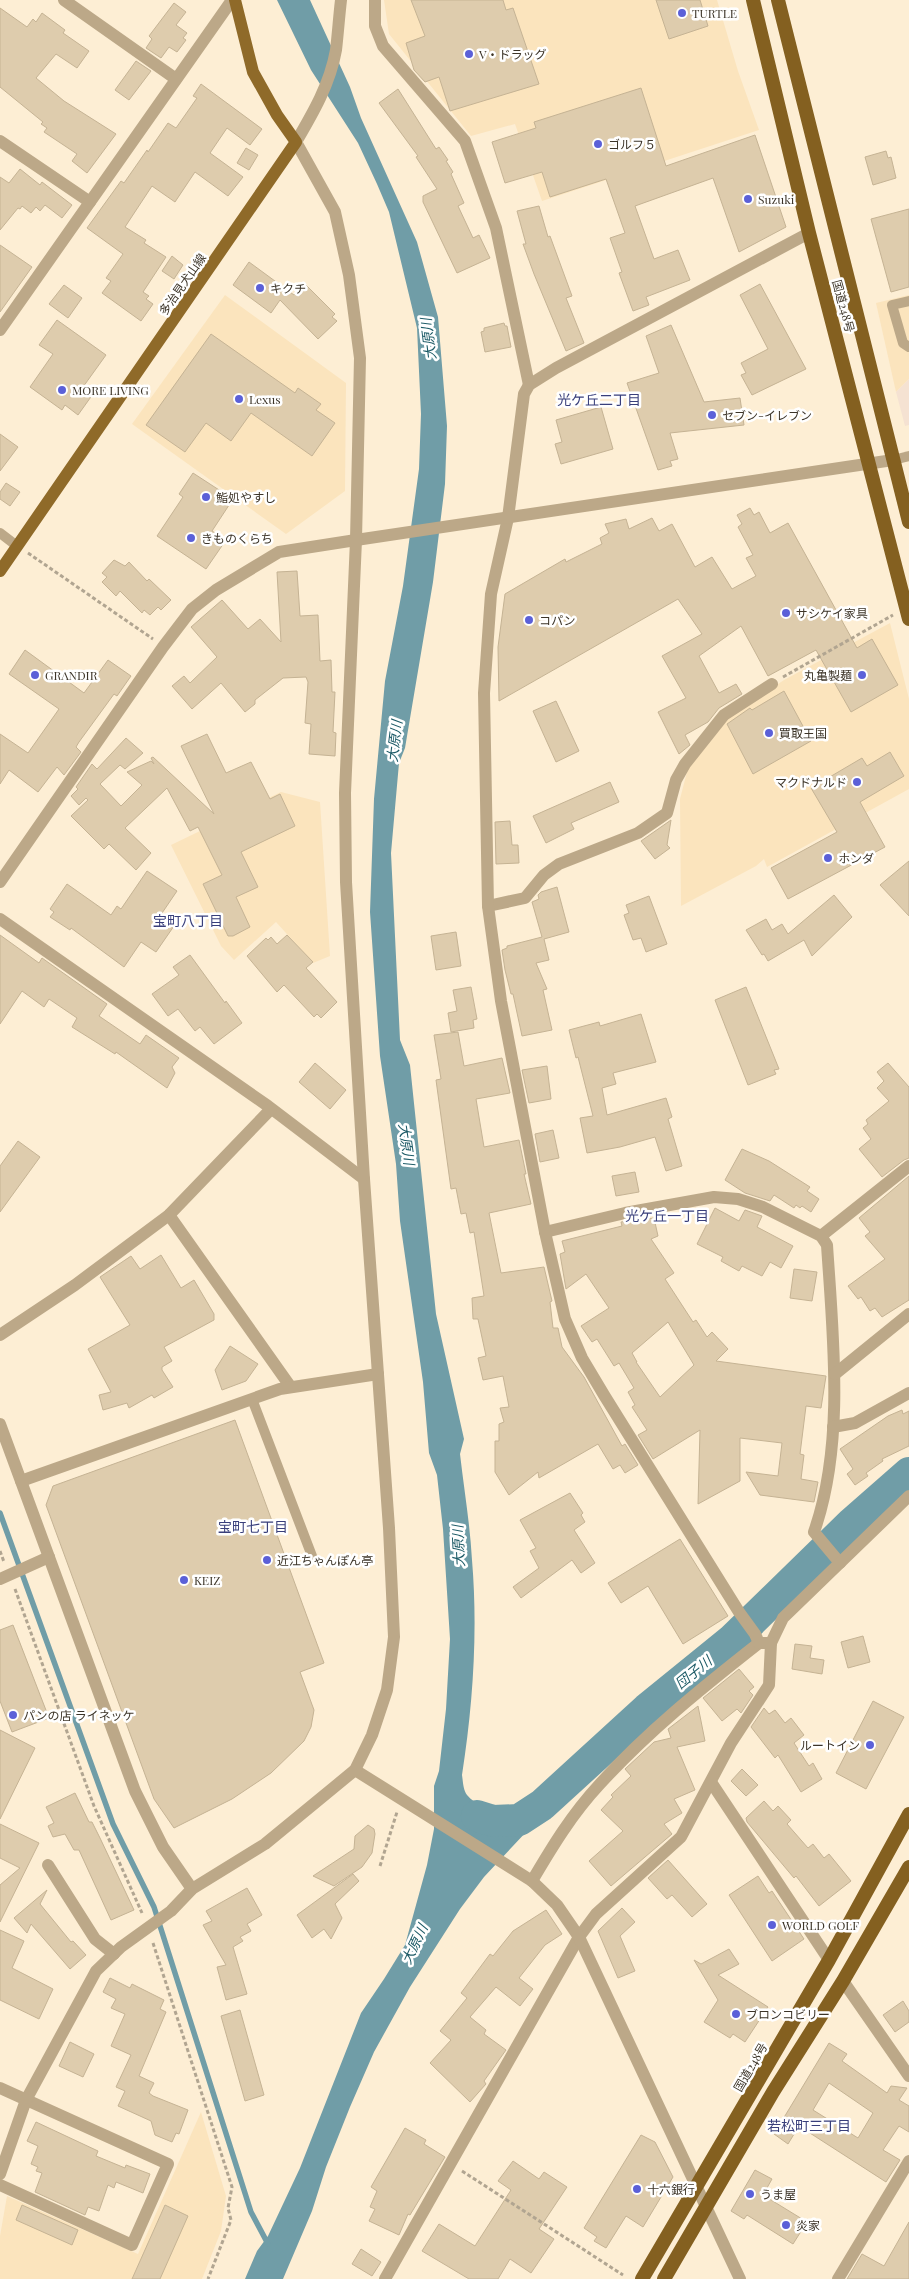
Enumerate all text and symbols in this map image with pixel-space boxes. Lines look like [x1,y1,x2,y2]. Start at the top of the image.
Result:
place label: TURTLE [692,5,737,21]
marker: TURTLE [676,7,688,19]
place label: V・ドラッグ [478,46,547,62]
marker: V・ドラッグ [463,48,475,60]
place label: ゴルフ５ [608,136,656,152]
marker: ゴルフ５ [592,138,604,150]
place label: Suzuki [758,191,795,207]
marker: Suzuki [742,193,754,205]
street label: 多治見犬山線 [155,250,209,318]
street label: 国道248号 [829,278,859,334]
place label: キクチ [270,280,306,296]
marker: キクチ [254,282,266,294]
water label: 大原川 [416,315,440,361]
place label: MORE LIVING [72,382,149,398]
marker: MORE LIVING [56,384,68,396]
district label: 光ケ丘二丁目 [557,390,641,409]
place label: Lexus [249,391,281,407]
marker: Lexus [233,393,245,405]
place label: セブン-イレブン [722,407,812,423]
marker: セブン-イレブン [706,409,718,421]
place label: 鮨処やすし [216,489,276,505]
marker: 鮨処やすし [200,491,212,503]
place label: きものくらち [201,530,273,546]
marker: きものくらち [185,532,197,544]
place label: サシケイ家具 [796,605,868,621]
marker: サシケイ家具 [780,607,792,619]
place label: コパン [539,612,576,628]
marker: コパン [523,614,535,626]
place label: GRANDIR [45,667,98,683]
place label: 丸亀製麺 [804,667,852,683]
marker: GRANDIR [29,669,41,681]
marker: 丸亀製麺 [856,669,868,681]
water label: 大原川 [382,717,406,763]
place label: 買取王国 [779,725,827,741]
marker: 買取王国 [763,727,775,739]
place label: マクドナルド [775,774,847,790]
marker: マクドナルド [851,776,863,788]
place label: ホンダ [838,850,874,866]
marker: ホンダ [822,852,834,864]
district label: 宝町八丁目 [153,911,223,930]
water label: 大原川 [395,1122,420,1168]
district label: 光ケ丘一丁目 [625,1206,709,1225]
district label: 宝町七丁目 [218,1517,288,1536]
water label: 大原川 [447,1523,469,1567]
place label: 近江ちゃんぽん亭 [277,1552,373,1568]
marker: 近江ちゃんぽん亭 [261,1554,273,1566]
place label: KEIZ [194,1572,220,1588]
marker: KEIZ [178,1574,190,1586]
water label: 団子川 [671,1650,717,1693]
place label: パンの店 ライネッケ [23,1707,135,1723]
marker: パンの店 ライネッケ [7,1709,19,1721]
place label: ルートイン [800,1737,860,1753]
marker: ルートイン [864,1739,876,1751]
place label: WORLD GOLF [781,1917,859,1933]
water label: 大原川 [397,1919,432,1967]
marker: WORLD GOLF [766,1919,778,1931]
place label: ブロンコビリー [746,2006,830,2022]
marker: ブロンコビリー [730,2008,742,2020]
street label: 国道248号 [730,2040,770,2094]
district label: 若松町三丁目 [767,2116,851,2135]
place label: 十六銀行 [647,2181,695,2197]
marker: 十六銀行 [631,2183,643,2195]
place label: うま屋 [760,2186,796,2202]
marker: うま屋 [744,2188,756,2200]
place label: 炎家 [796,2217,820,2233]
marker: 炎家 [780,2219,792,2231]

